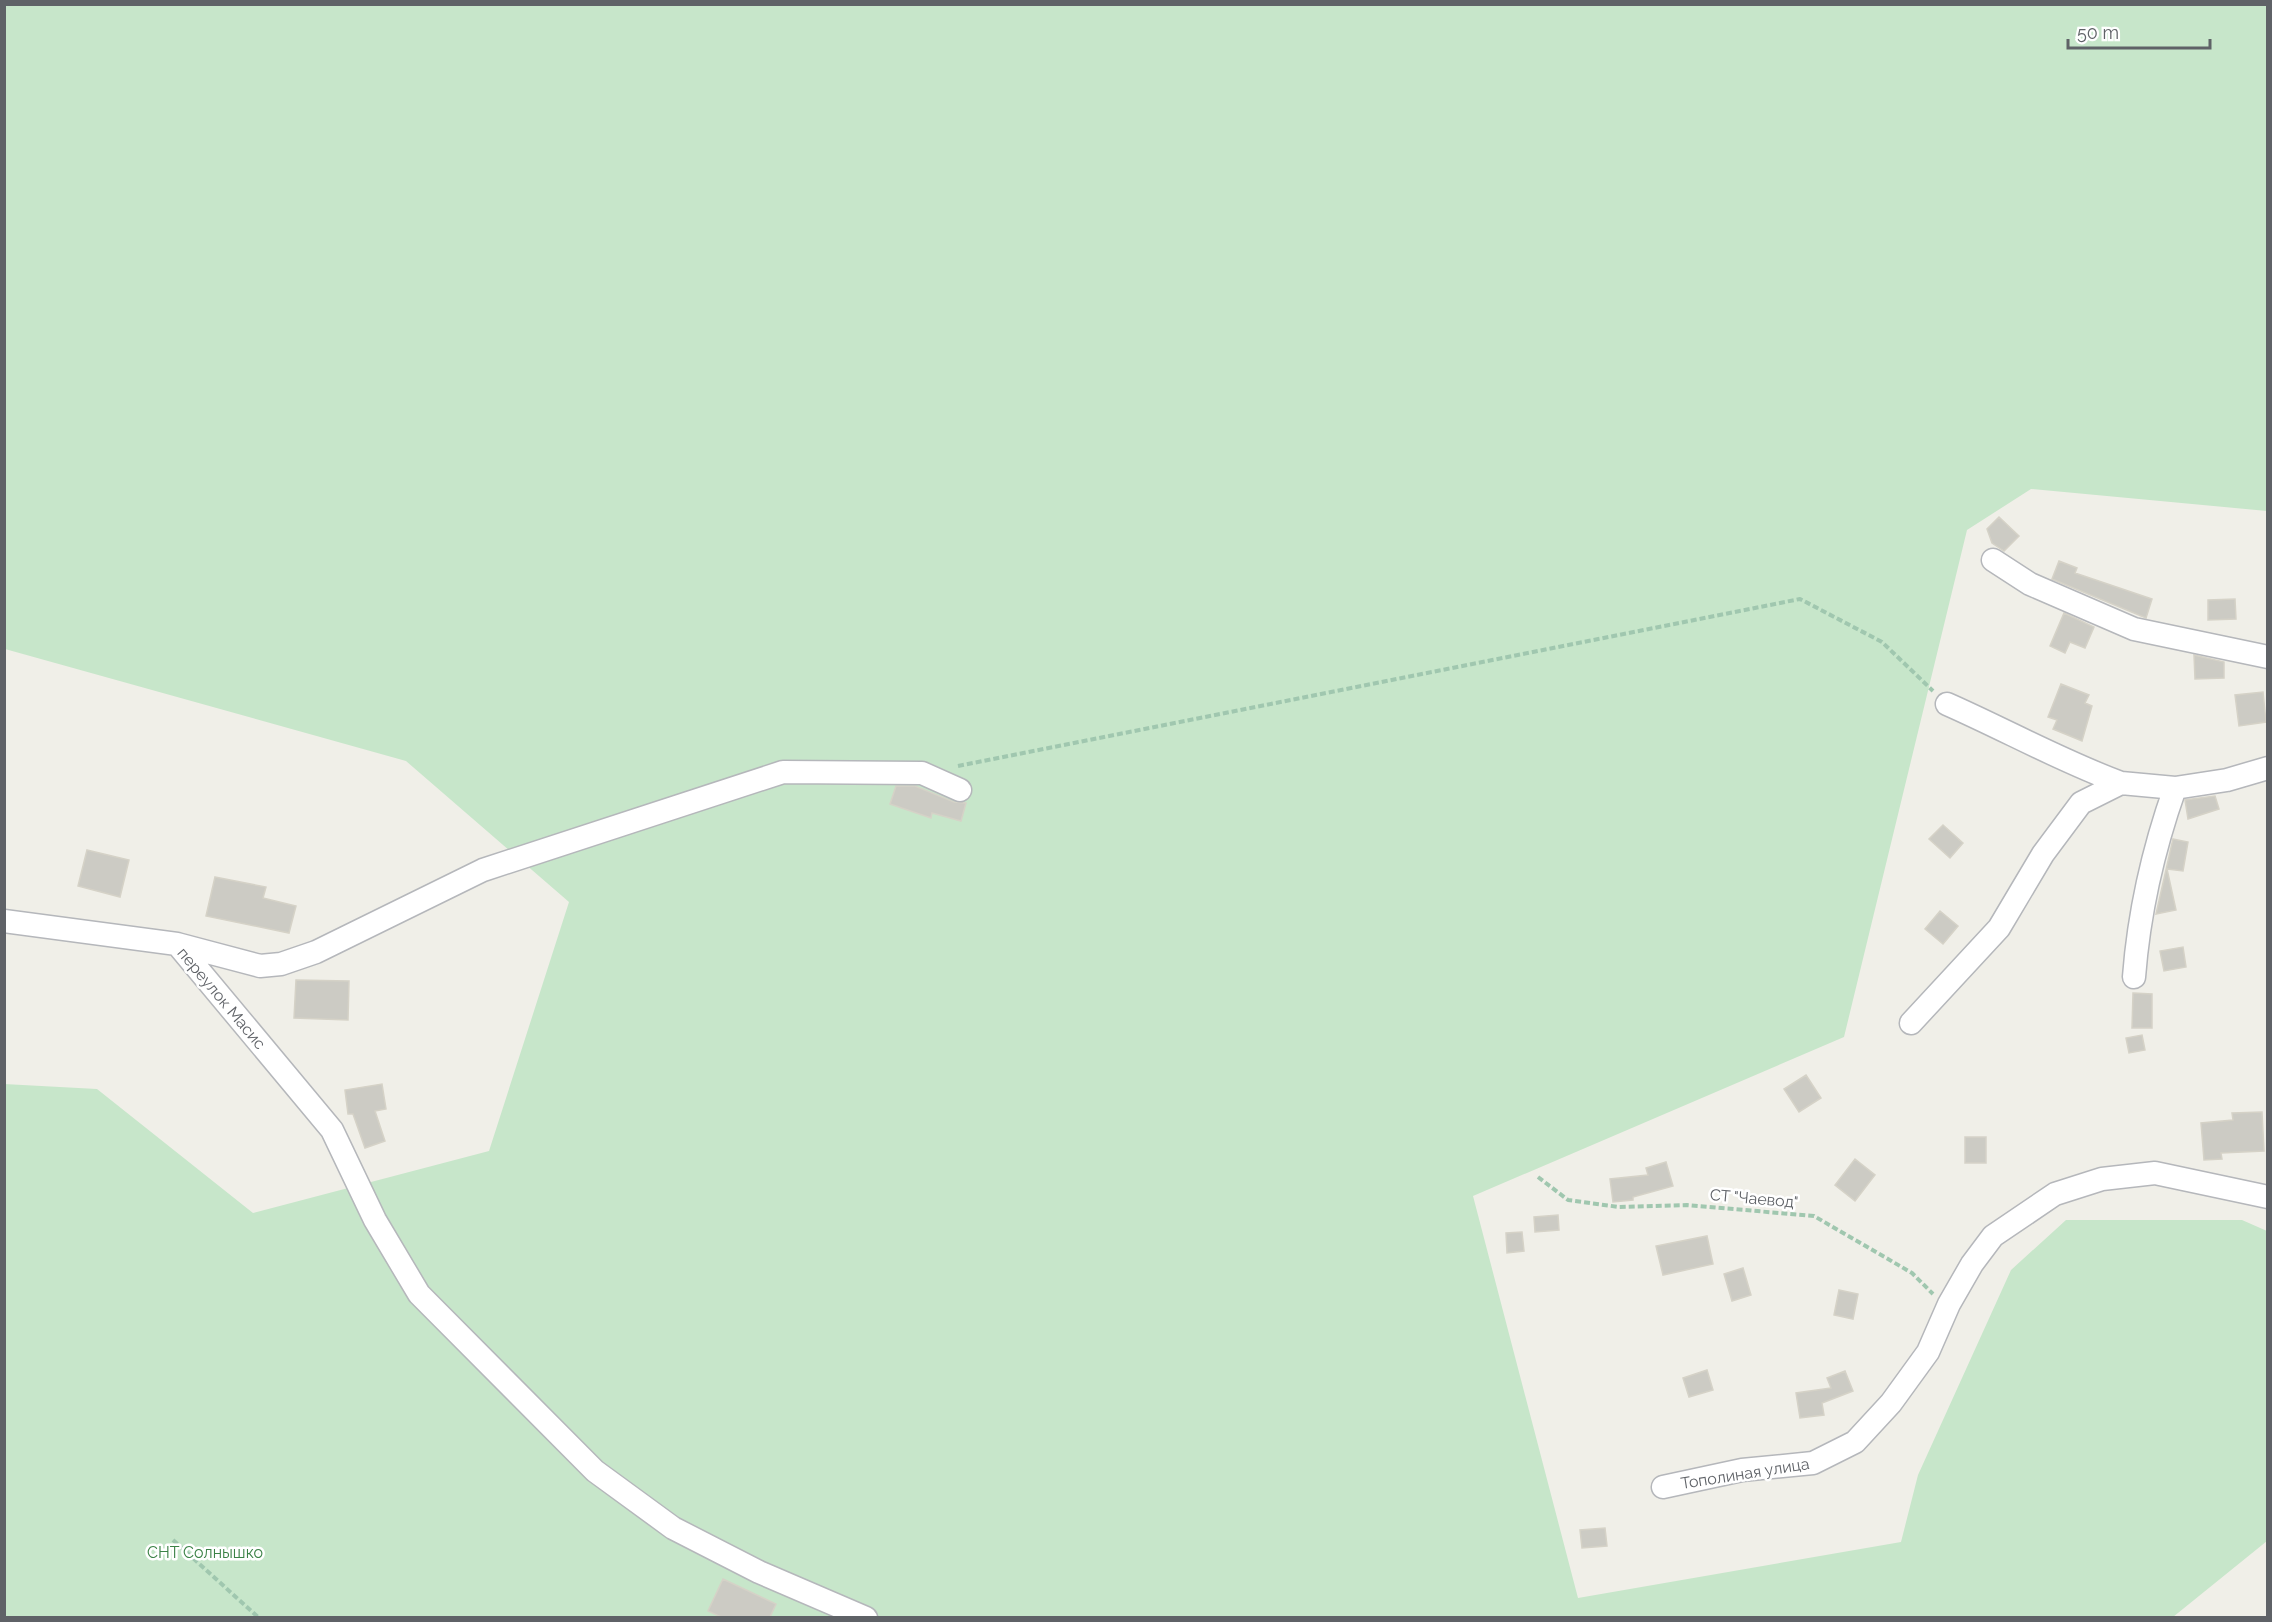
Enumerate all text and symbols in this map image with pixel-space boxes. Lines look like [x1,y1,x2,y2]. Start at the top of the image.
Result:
scale bar [2068,12,2210,50]
text: 50 m [2077,22,2119,43]
street label: переулок Масис [174,944,270,1053]
street label: СТ "Чаевод" [1709,1185,1799,1212]
street label: Тополиная улица [1679,1454,1811,1493]
park label: СНТ Солнышко [147,1543,263,1562]

